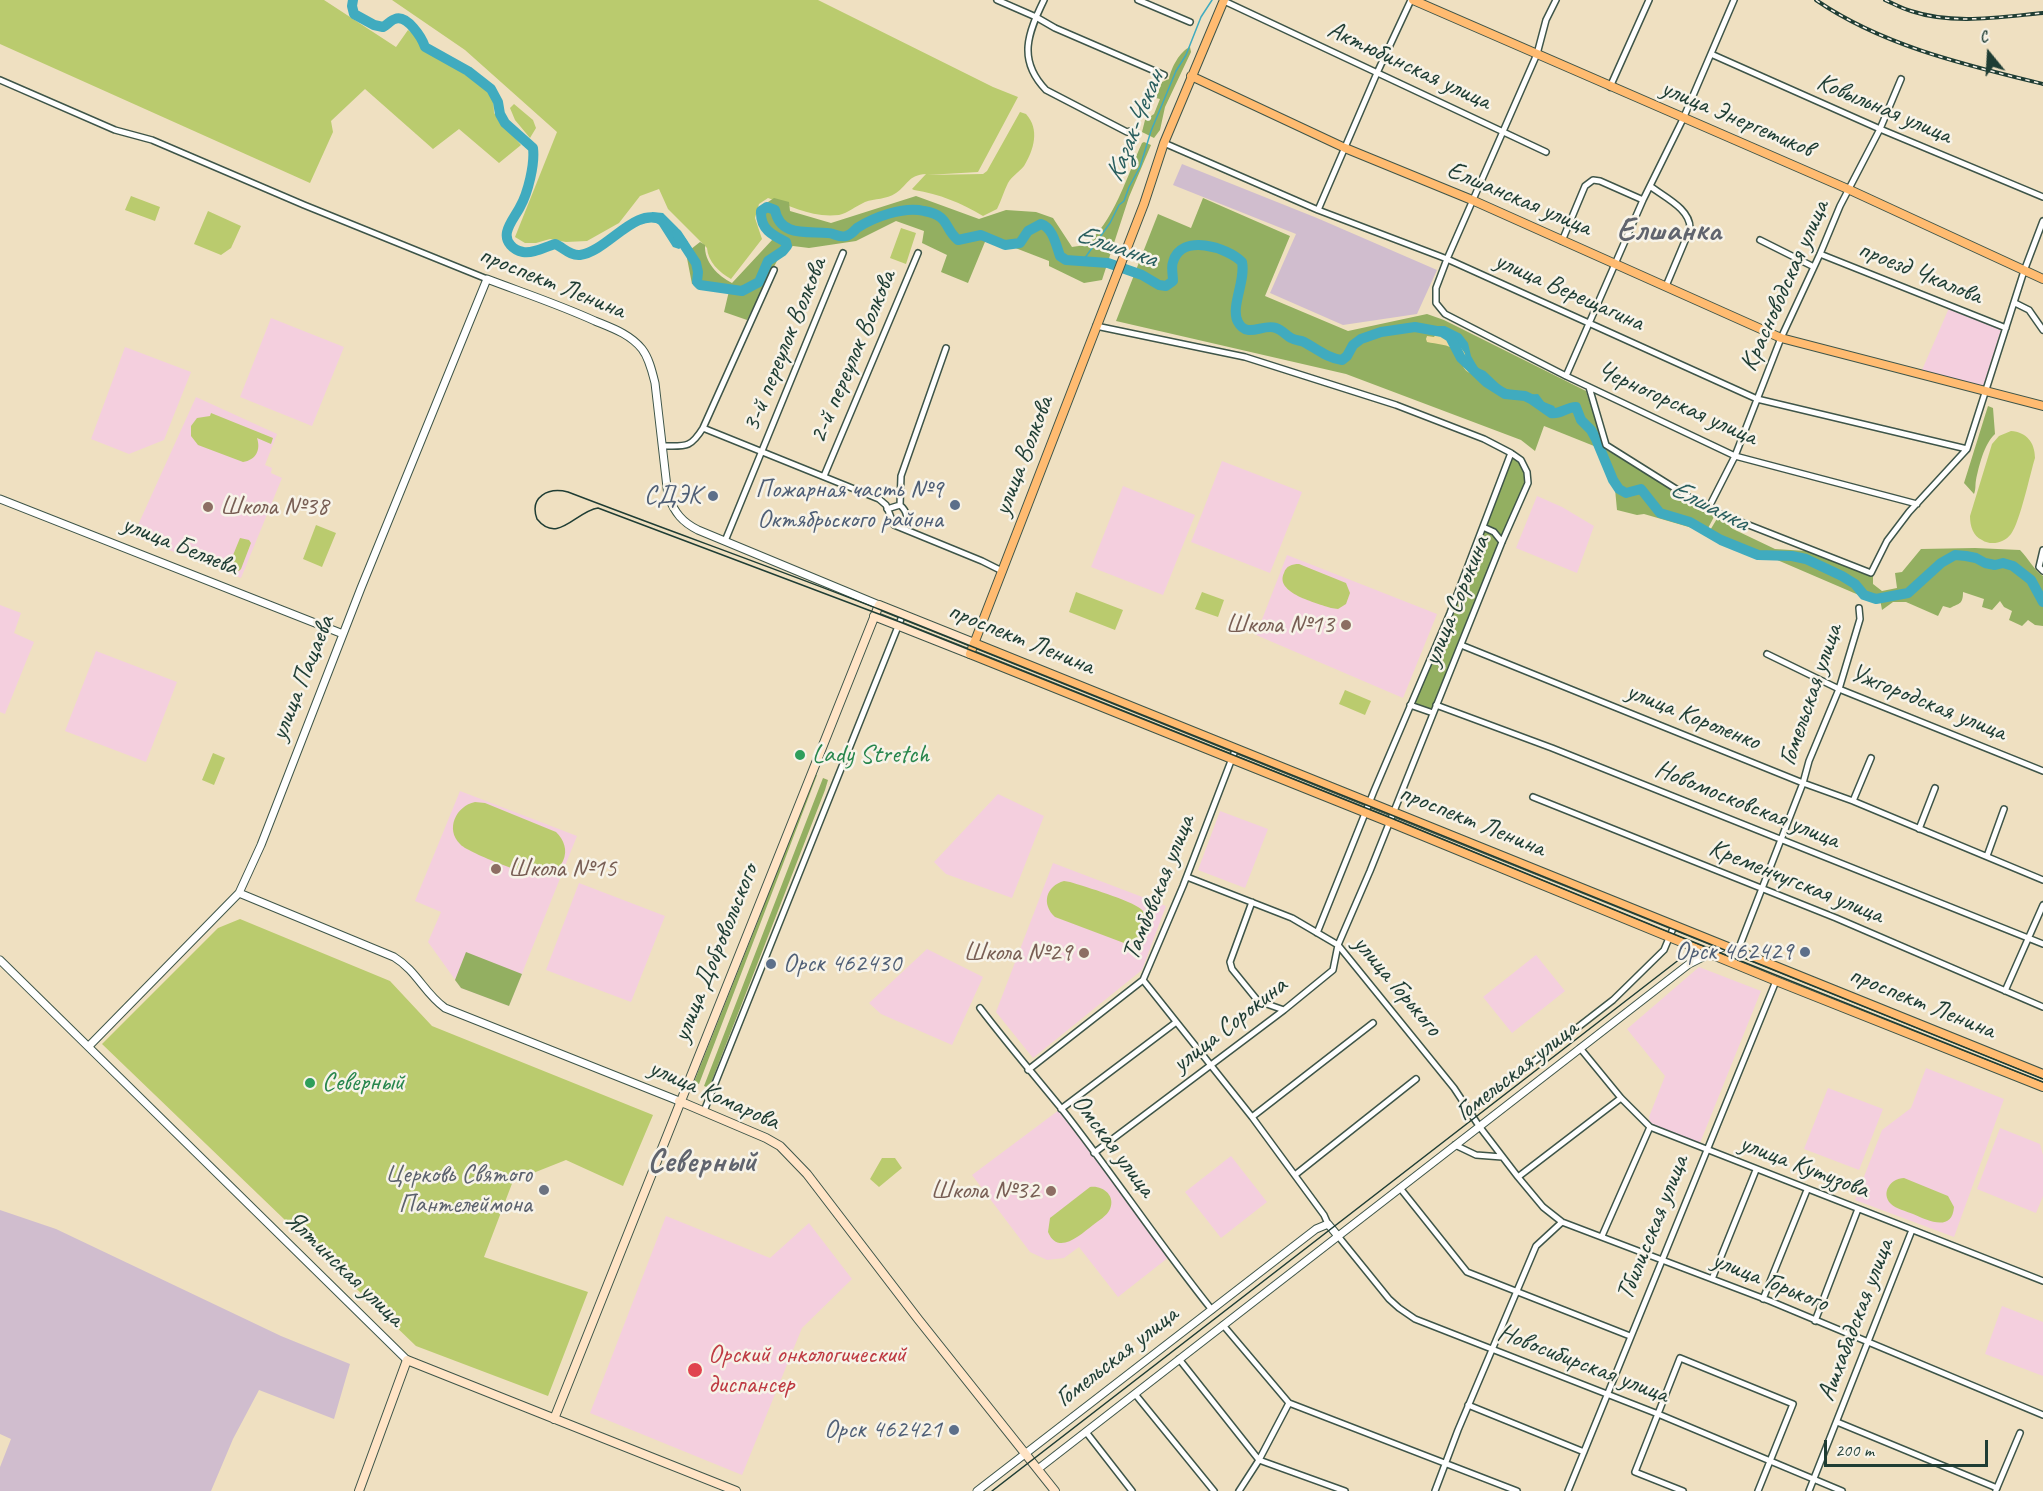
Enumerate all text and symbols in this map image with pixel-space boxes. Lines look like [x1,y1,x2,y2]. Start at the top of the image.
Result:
street label: Актюбинская улица [1322,15,1496,117]
north arrow [1959,24,2019,84]
text: С [1977,26,1990,48]
water label: Казак-Чекан [1098,67,1172,187]
street label: Ковыльная улица [1812,67,1956,151]
street label: улица Энергетиков [1656,73,1818,165]
street label: Елшанская улица [1442,155,1596,243]
street label: Красноводская улица [1733,196,1837,376]
district label: Елшанка [1617,213,1721,251]
water label: Елшанка [1072,218,1160,276]
street label: проезд Чкалова [1853,234,1987,312]
street label: проспект Ленина [474,240,630,326]
street label: улица Верещагина [1490,245,1648,339]
street label: 3-й переулок Волкова [736,254,834,436]
street label: 2-й переулок Волкова [803,266,903,448]
street label: Черногорская улица [1592,355,1762,453]
street label: улица Волкова [987,392,1061,520]
water label: Елшанка [1665,473,1753,539]
place label: Пожарная часть №9 Октябрьского района [755,474,943,536]
place label: СДЭК [644,480,701,512]
marker: СДЭК [706,489,720,503]
place label: Школа №38 [220,491,329,523]
marker: Пожарная часть №9 Октябрьского района [948,498,962,512]
marker: Школа №38 [201,500,215,514]
street label: улица Беляева [117,509,243,583]
street label: улица Сорокина [1417,532,1497,670]
street label: проспект Ленина [943,596,1099,682]
place label: Школа №13 [1225,609,1334,641]
street label: улица Пацаева [264,611,342,745]
marker: Школа №13 [1339,618,1353,632]
street label: Гомельская улица [1772,620,1850,770]
street label: Ужгородская улица [1845,658,2011,748]
street label: улица Короленко [1622,676,1764,758]
place label: Lady Stretch [812,739,929,771]
marker: Lady Stretch [793,748,807,762]
street label: Новомосковская улица [1650,754,1844,856]
street label: проспект Ленина [1394,778,1550,864]
street label: Тамбовская улица [1116,811,1202,965]
street label: Кременчугская улица [1704,833,1888,931]
place label: Школа №15 [508,853,617,885]
street label: улица Добровольского [666,860,766,1046]
marker: Школа №15 [489,862,503,876]
street label: улица Горького [1346,929,1448,1043]
place label: Орск 462429 [1675,936,1793,968]
place label: Школа №29 [963,937,1072,969]
marker: Орск 462429 [1798,945,1812,959]
marker: Школа №29 [1077,946,1091,960]
place label: Орск 462430 [783,948,901,980]
marker: Орск 462430 [764,957,778,971]
street label: проспект Ленина [1844,960,2000,1046]
street label: улица Сорокина [1166,970,1294,1080]
street label: Гомельская улица [1450,1013,1584,1129]
street label: улица Комарова [644,1052,784,1138]
place label: Северный [322,1067,404,1099]
marker: Северный [303,1076,317,1090]
street label: Омская улица [1064,1088,1162,1204]
street label: улица Кутузова [1735,1128,1873,1206]
district label: Северный [648,1144,756,1182]
street label: Тбилисская улица [1610,1151,1696,1305]
place label: Церковь Святого Пантелеймона [385,1159,532,1220]
place label: Школа №32 [930,1175,1039,1207]
marker: Церковь Святого Пантелеймона [537,1183,551,1197]
marker: Школа №32 [1044,1184,1058,1198]
street label: Ялтинская улица [278,1204,410,1334]
street label: Ашхабадская улица [1811,1235,1901,1405]
street label: улица Горького [1707,1245,1833,1319]
street label: Гомельская улица [1050,1299,1184,1415]
street label: Новосибирская улица [1493,1317,1673,1411]
place label: Орский онкологический диспансер [708,1339,906,1400]
marker: Орский онкологический диспансер [686,1361,704,1379]
place label: Орск 462421 [824,1414,942,1446]
marker: Орск 462421 [947,1423,961,1437]
scale bar [1827,1428,1990,1466]
text: 200 m [1835,1439,1874,1461]

